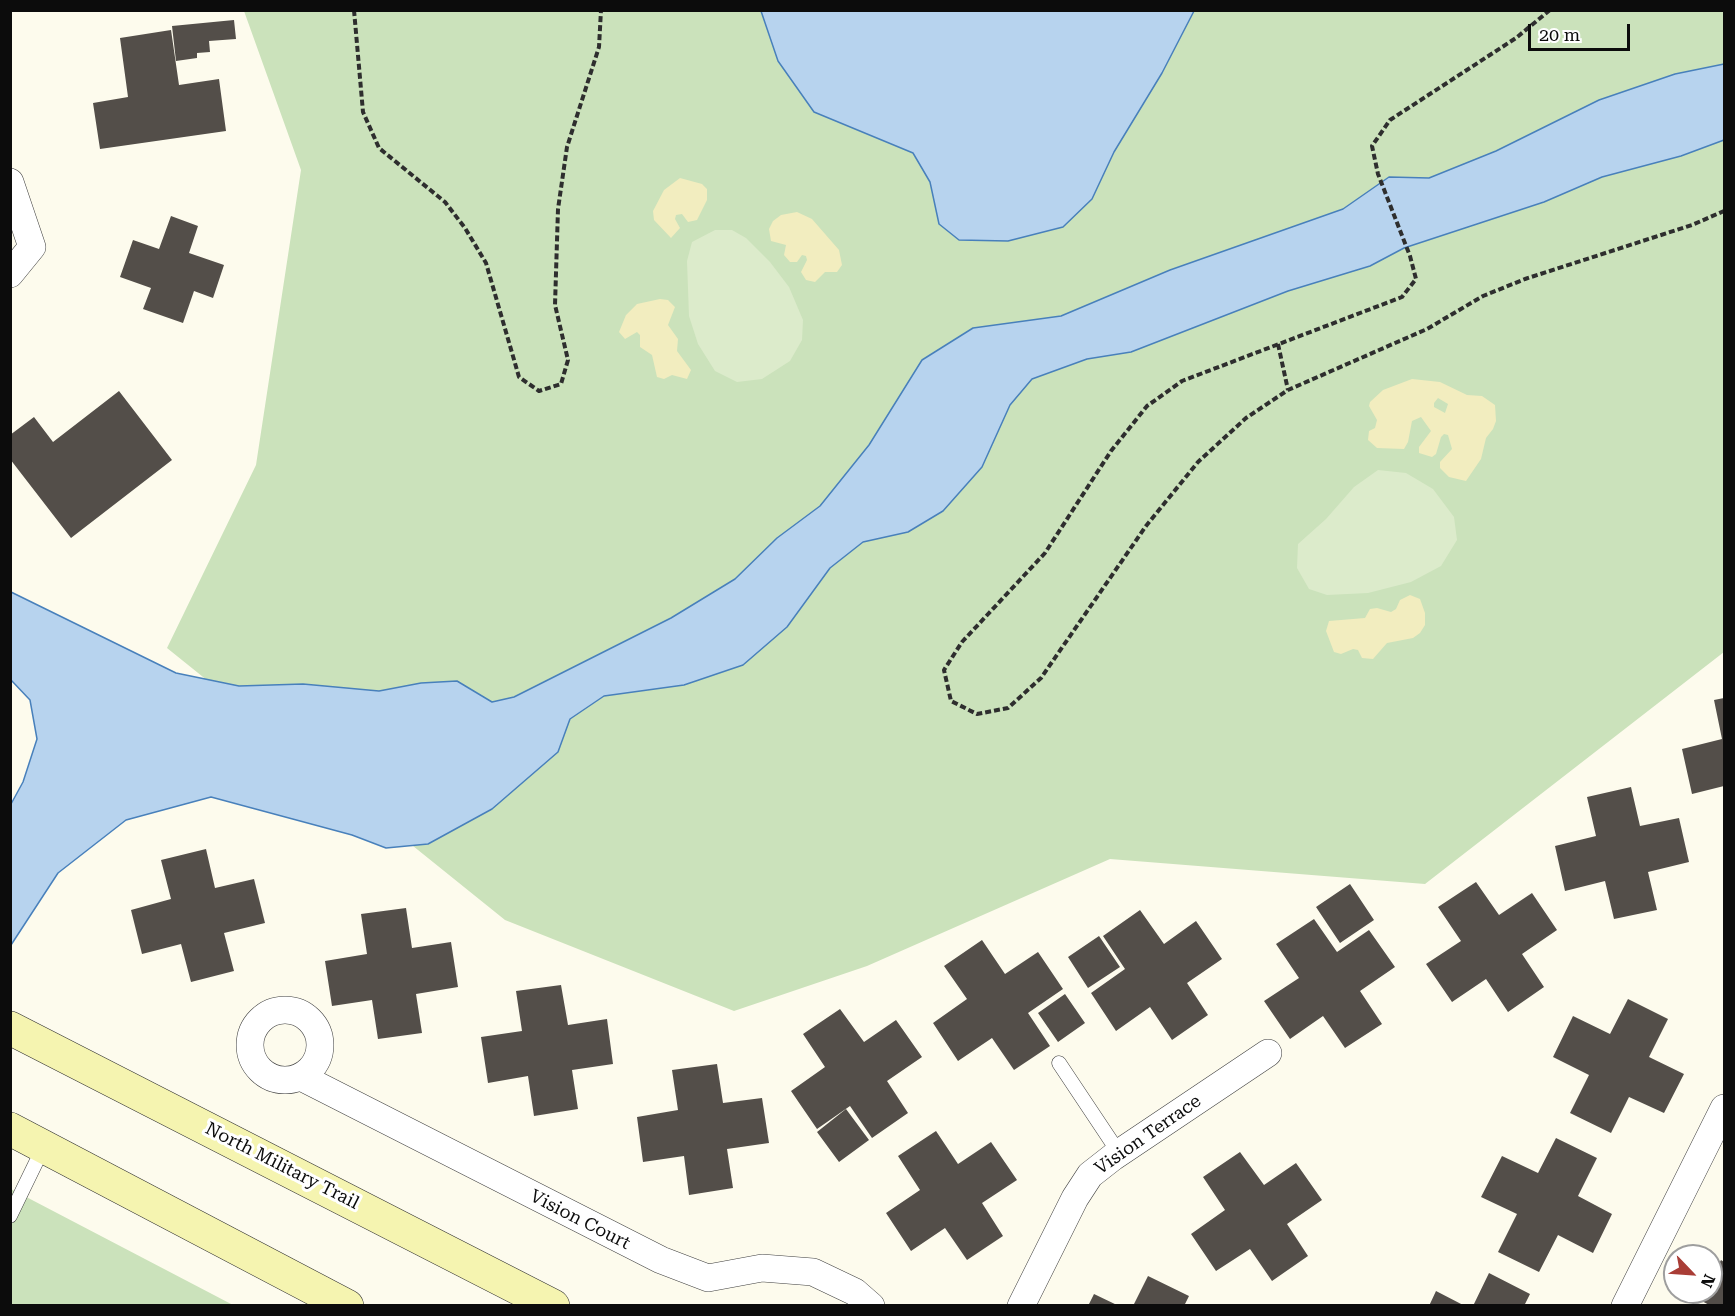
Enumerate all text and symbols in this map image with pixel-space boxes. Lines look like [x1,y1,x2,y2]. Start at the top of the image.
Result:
scale bar [1531,12,1633,50]
text: 20 m [1539,24,1580,45]
street label: Vision Terrace [1091,1090,1205,1180]
street label: North Military Trail [202,1118,362,1214]
street label: Vision Court [526,1186,634,1254]
north arrow [1663,1244,1723,1304]
text: N [1697,1271,1719,1291]

